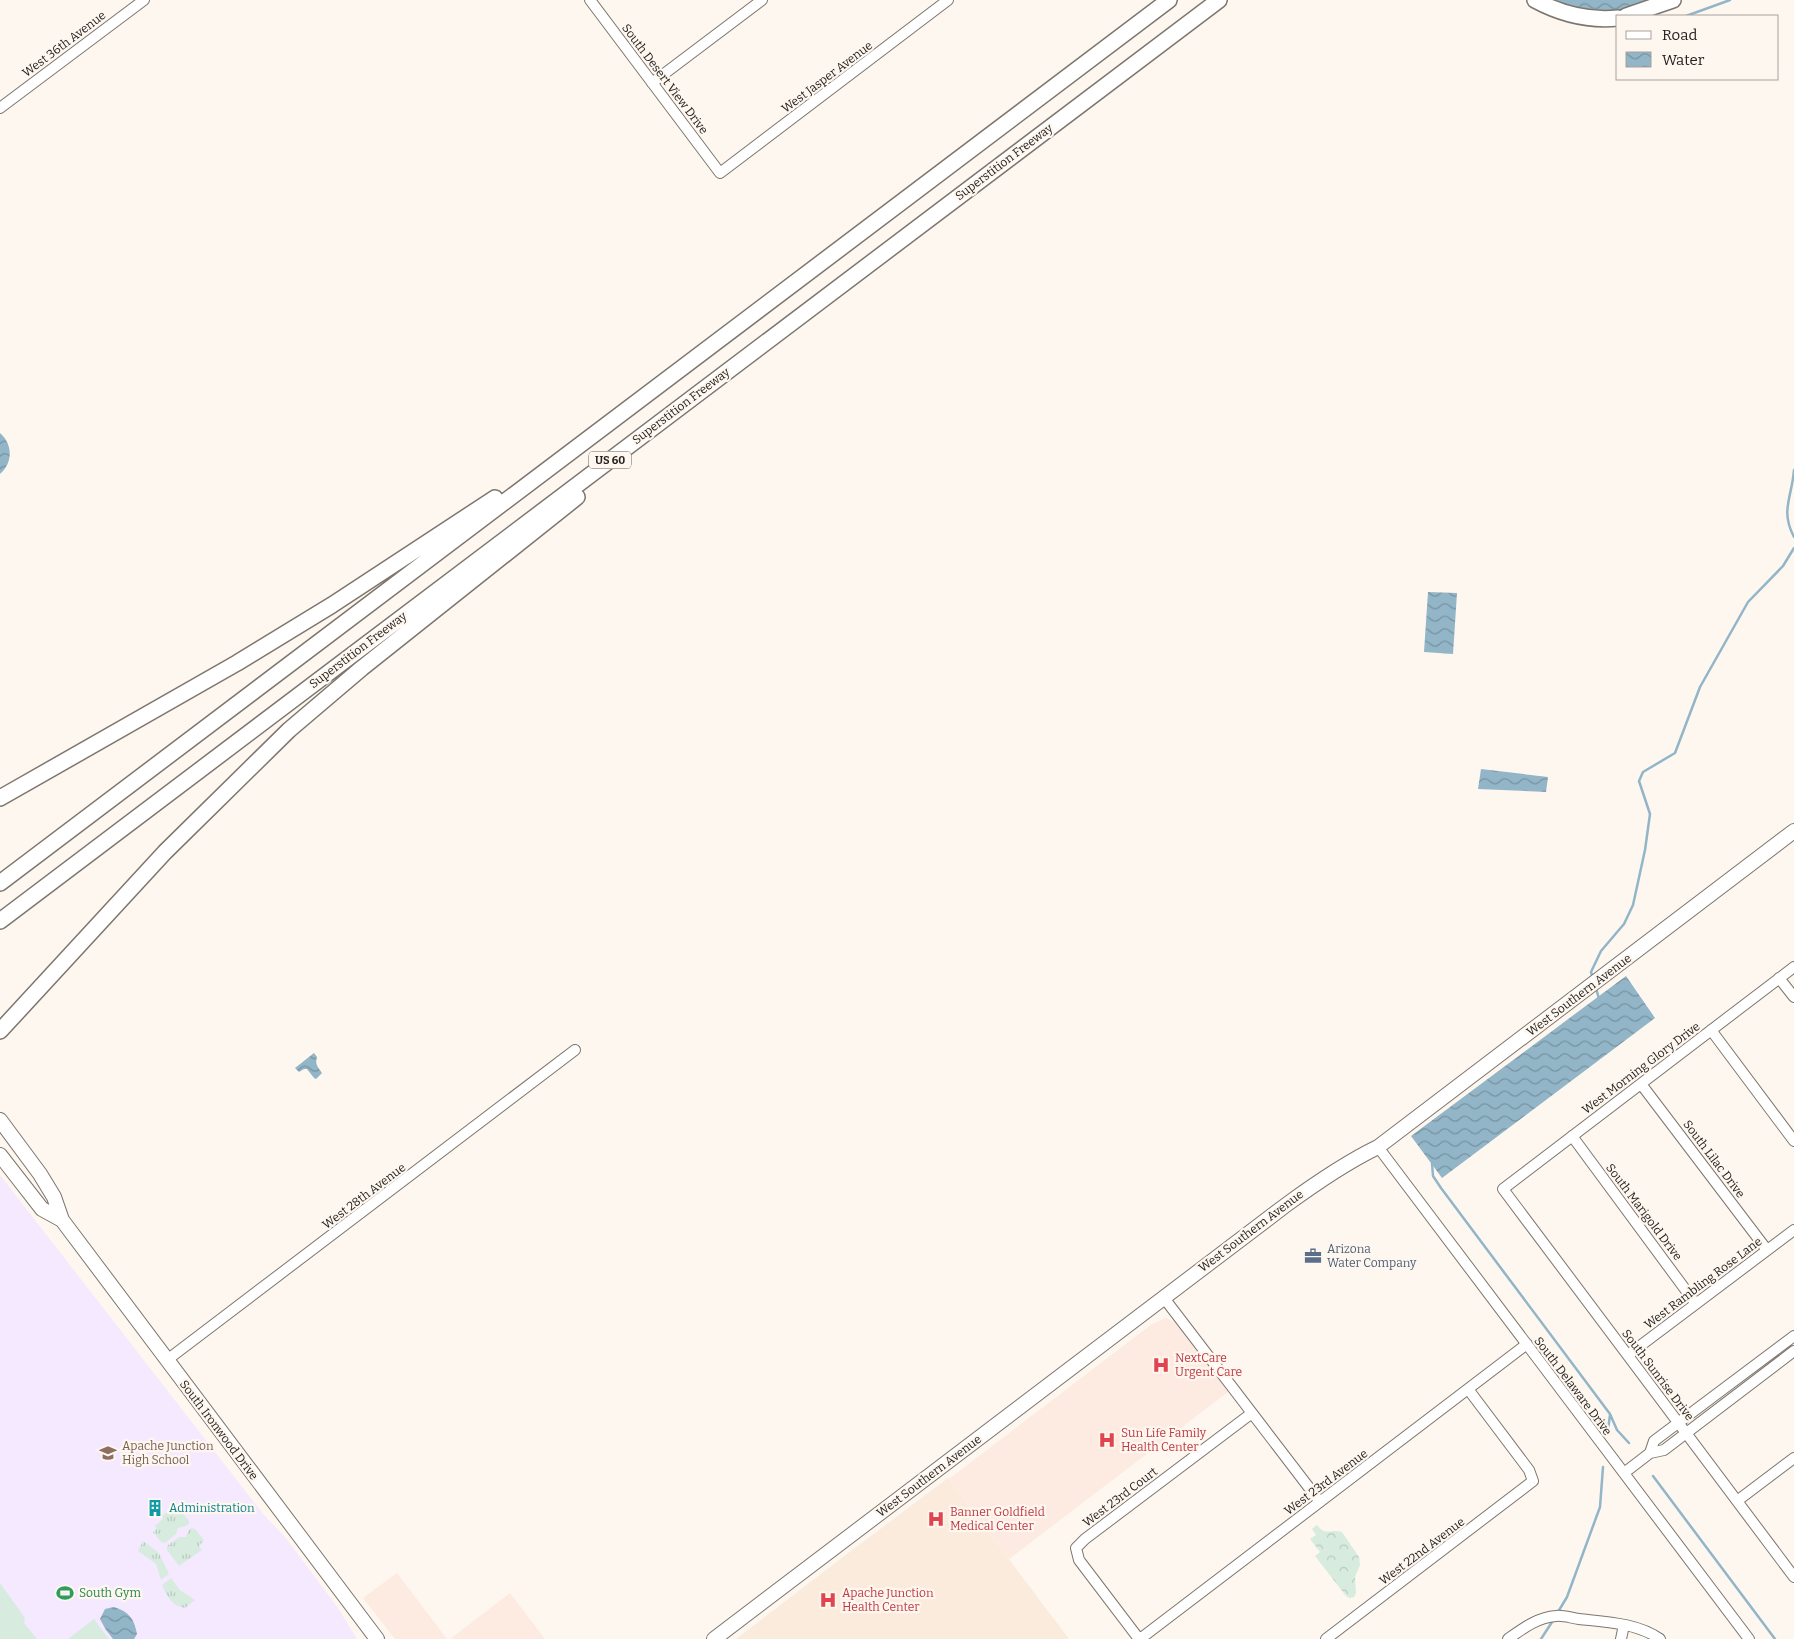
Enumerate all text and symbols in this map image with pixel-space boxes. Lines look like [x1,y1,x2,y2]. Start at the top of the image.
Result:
street label: West 36th Avenue [20,8,108,80]
legend [1616,15,1779,80]
street label: South Desert View Drive [619,21,711,137]
text: Road [1662,26,1697,44]
street label: West Jasper Avenue [779,38,875,116]
text: Water [1662,51,1705,69]
street label: Superstition Freeway [953,120,1056,203]
street label: Superstition Freeway [630,364,733,447]
road number: US 60 [589,452,631,468]
street label: Superstition Freeway [307,608,410,691]
street label: West Southern Avenue [1524,951,1634,1039]
street label: West Morning Glory Drive [1579,1019,1703,1117]
street label: South Lilac Drive [1680,1117,1748,1201]
street label: West 28th Avenue [320,1160,408,1232]
street label: South Marigold Drive [1603,1161,1685,1263]
street label: West Southern Avenue [1196,1187,1306,1275]
street label: West Rambling Rose Lane [1642,1234,1764,1332]
place label: Arizona Water Company [1327,1242,1417,1270]
office icon: Arizona Water Company [1303,1246,1323,1266]
street label: South Sunrise Drive [1619,1327,1697,1423]
street label: South Delaware Drive [1531,1334,1615,1438]
place label: NextCare Urgent Care [1175,1351,1242,1379]
hospital icon: NextCare Urgent Care [1151,1355,1171,1375]
street label: South Ironwood Drive [177,1377,261,1483]
place label: Sun Life Family Health Center [1121,1426,1207,1454]
hospital icon: Sun Life Family Health Center [1097,1430,1117,1450]
street label: West Southern Avenue [874,1432,984,1520]
place label: Apache Junction High School [122,1439,214,1467]
school or university icon: Apache Junction High School [98,1443,118,1463]
street label: West 23rd Avenue [1282,1446,1370,1518]
street label: West 23rd Court [1080,1464,1160,1530]
building icon: Administration [145,1498,165,1518]
place label: Administration [169,1501,255,1515]
place label: Banner Goldfield Medical Center [950,1505,1045,1533]
hospital icon: Banner Goldfield Medical Center [926,1509,946,1529]
street label: West 22nd Avenue [1377,1514,1467,1588]
sports icon: South Gym [55,1583,75,1603]
place label: South Gym [79,1586,141,1600]
place label: Apache Junction Health Center [842,1586,934,1614]
hospital icon: Apache Junction Health Center [818,1590,838,1610]

